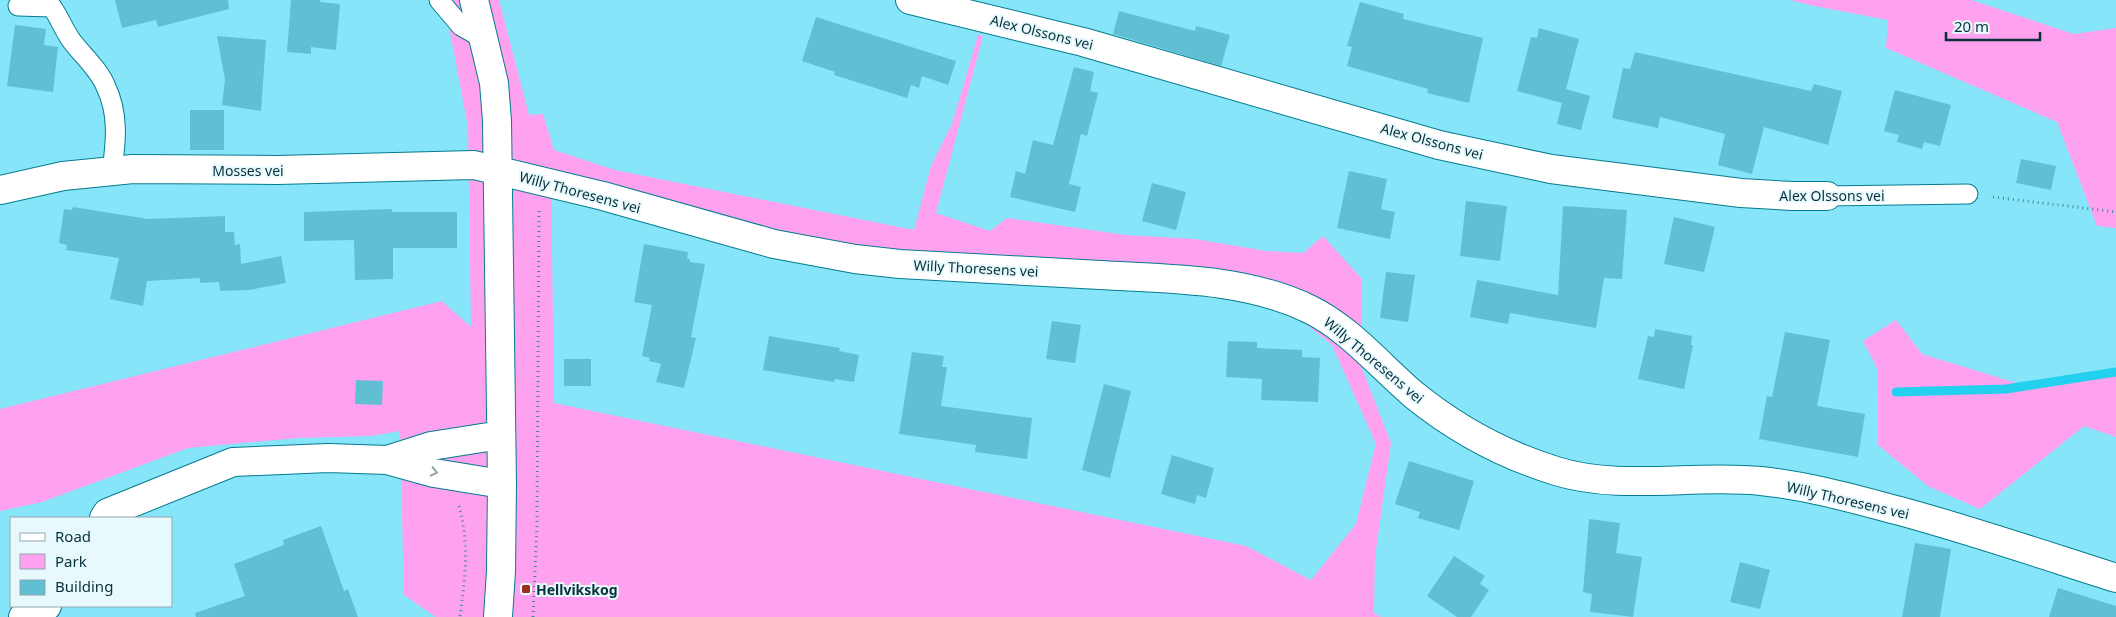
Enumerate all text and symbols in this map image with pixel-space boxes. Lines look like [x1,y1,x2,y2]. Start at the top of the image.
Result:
street label: Alex Olssons vei [989,10,1095,54]
scale bar [1946,10,2040,42]
text: 20 m [1954,16,1989,36]
street label: Alex Olssons vei [1379,118,1485,164]
street label: Mosses vei [212,161,284,180]
street label: Willy Thoresens vei [517,167,643,217]
street label: Alex Olssons vei [1779,186,1885,205]
street label: Willy Thoresens vei [913,255,1039,281]
street label: Willy Thoresens vei [1320,312,1428,408]
one-way arrow [430,466,439,477]
street label: Willy Thoresens vei [1785,477,1911,523]
legend [10,517,172,607]
text: Road [55,526,91,546]
text: Park [55,551,87,571]
text: Building [55,576,113,596]
place label: Hellvikskog [536,580,618,599]
marker: Hellvikskog [520,583,532,595]

